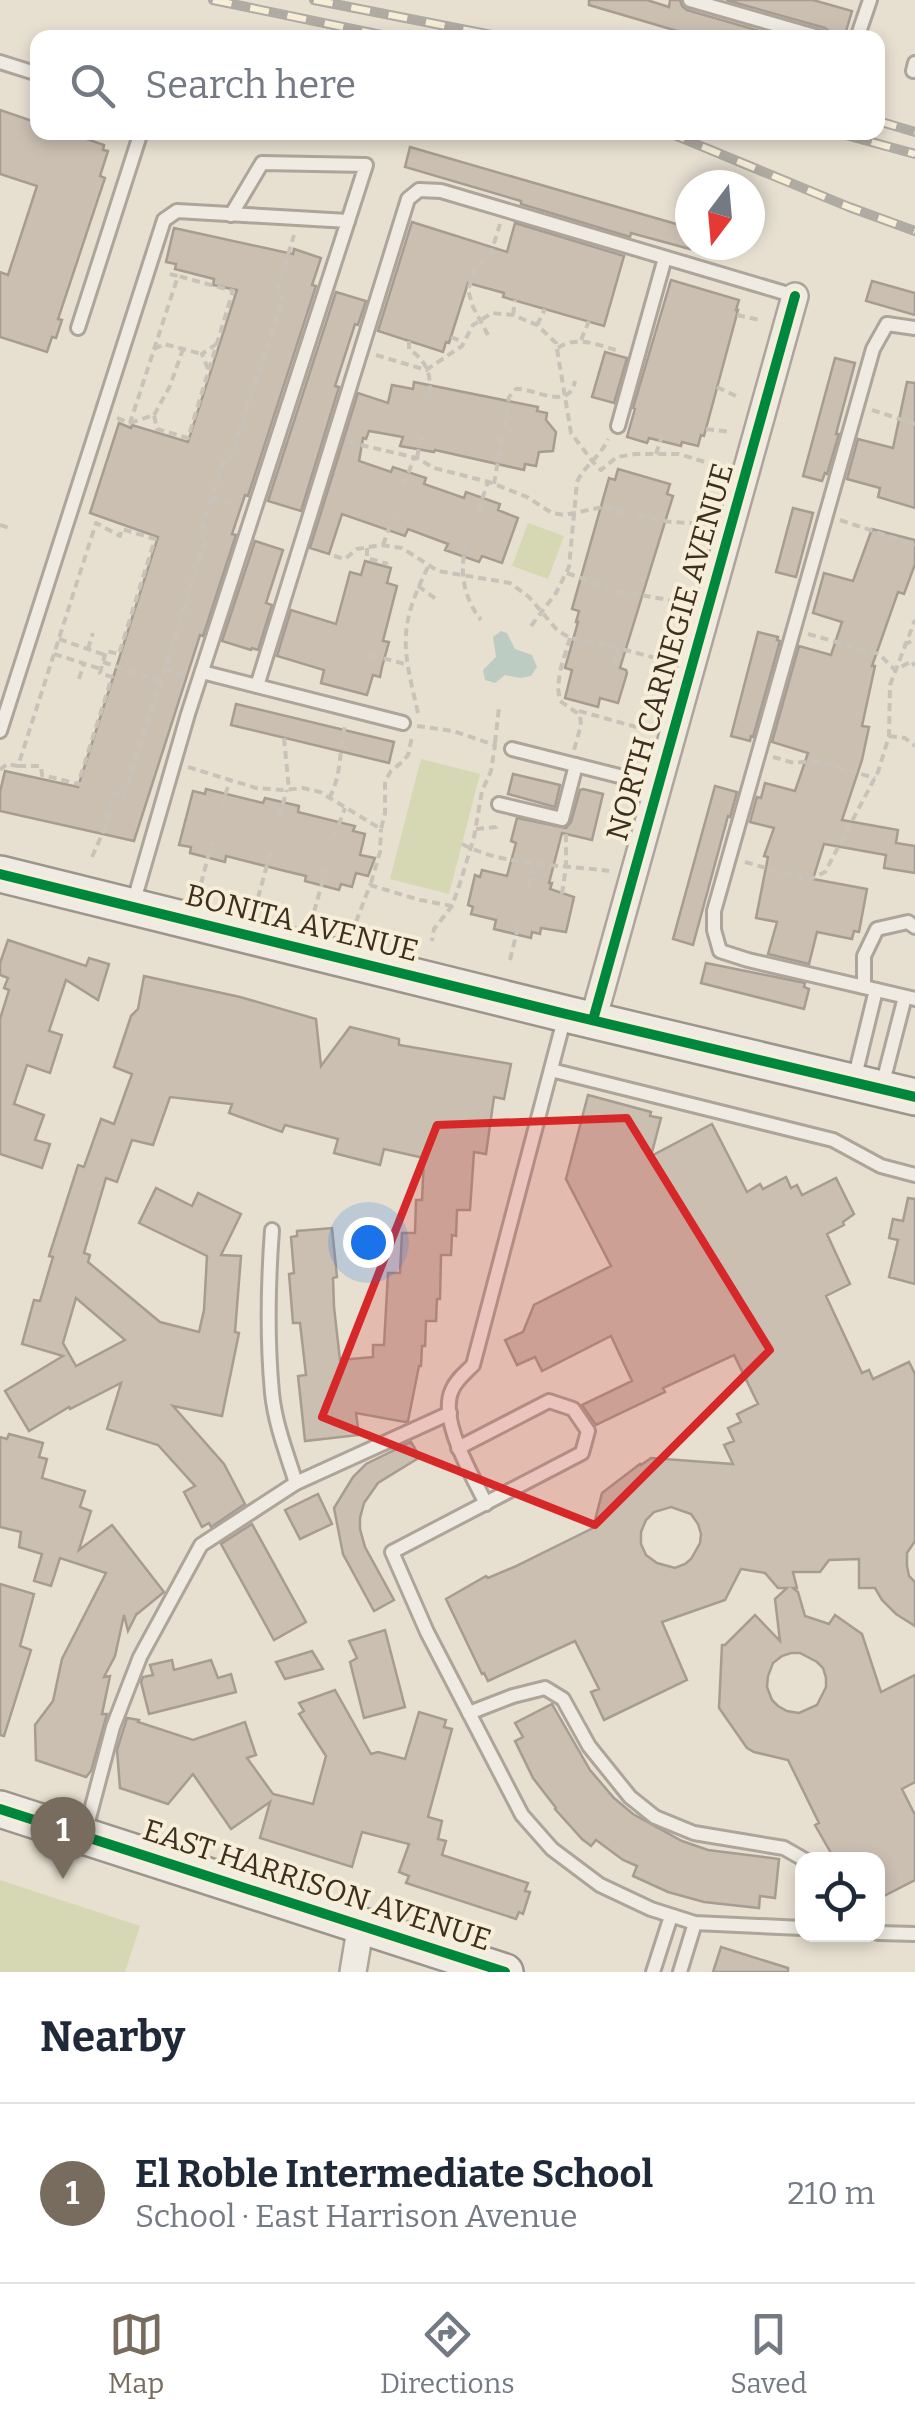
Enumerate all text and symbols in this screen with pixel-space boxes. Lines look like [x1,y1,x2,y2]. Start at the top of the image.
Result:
search box [30,30,885,140]
icon: search [65,58,120,113]
text: Search here [145,62,356,108]
north arrow [675,170,765,260]
street label: NORTH CARNEGIE AVENUE [599,459,741,845]
street label: BONITA AVENUE [182,877,422,969]
your location [343,1217,394,1268]
pin: 1 [30,1796,96,1879]
street label: EAST HARRISON AVENUE [138,1812,496,1958]
map controls [795,1852,885,1942]
button: locate [795,1852,885,1942]
text: Nearby [40,2012,185,2062]
text: El Roble Intermediate School [135,2151,653,2197]
text: 1 [66,2174,79,2212]
text: 210 m [787,2174,875,2212]
text: School · East Harrison Avenue [135,2197,577,2235]
tab: Map [108,2307,164,2400]
tab: Directions [380,2307,515,2400]
tab: Saved [730,2307,807,2400]

